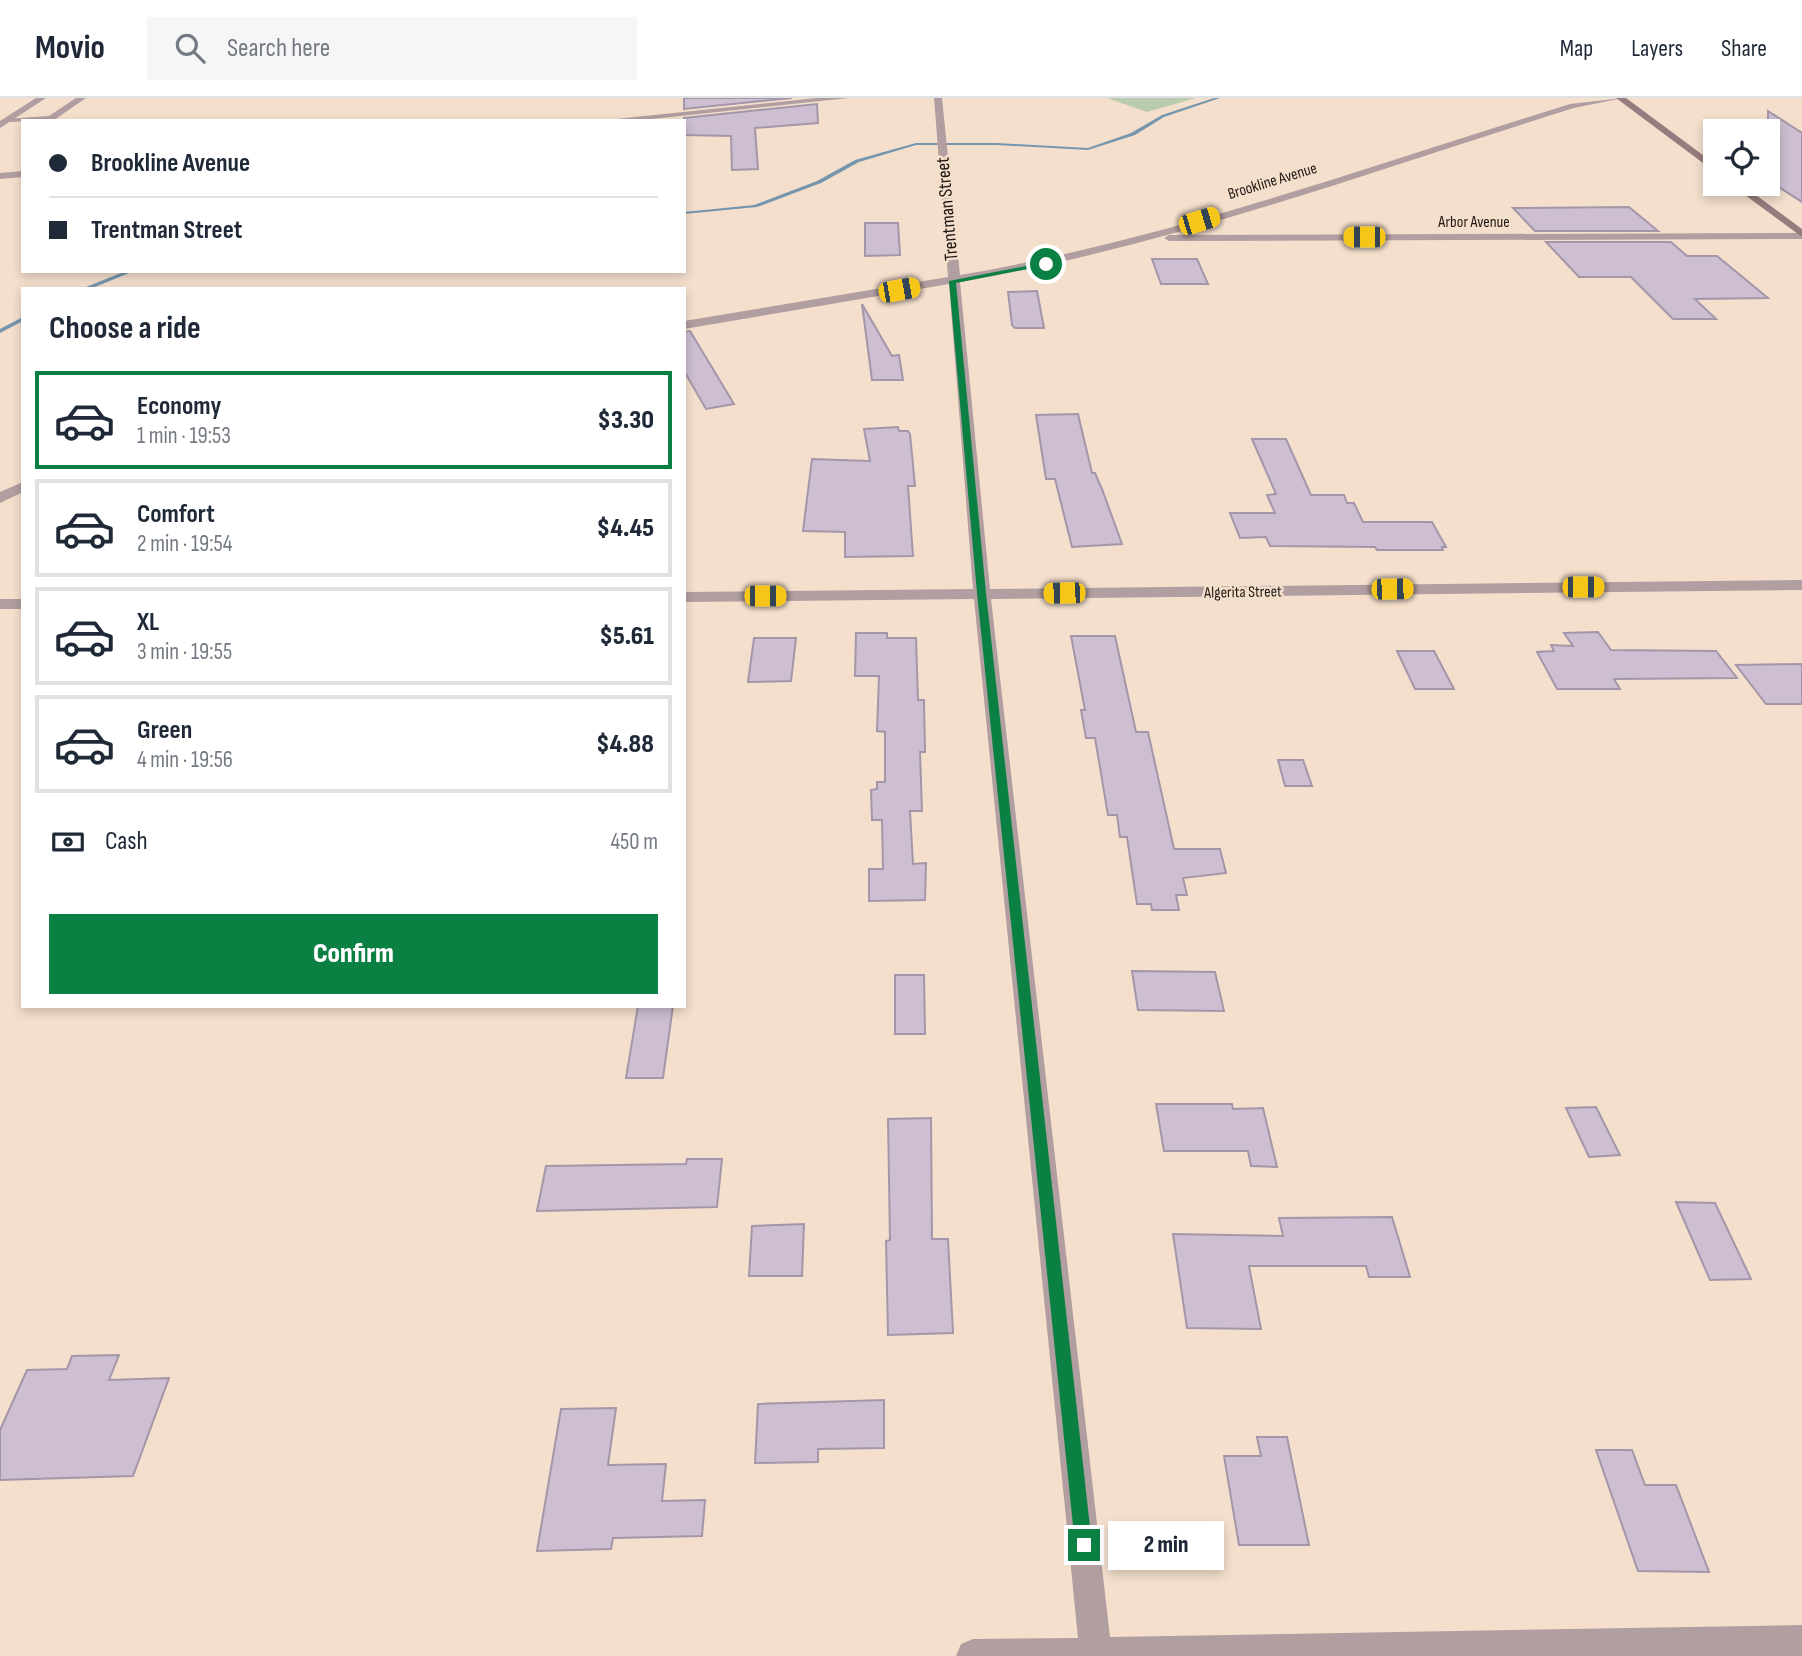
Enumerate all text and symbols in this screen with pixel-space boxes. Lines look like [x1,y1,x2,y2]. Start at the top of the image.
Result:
search box [147,17,637,80]
text: Movio [35,28,105,68]
icon: search [171,29,209,67]
text: Search here [227,33,330,64]
text: Map [1560,34,1593,63]
text: Layers [1631,34,1683,63]
text: Share [1721,34,1767,63]
map controls [1703,119,1780,196]
button: locate [1703,119,1780,196]
text: Brookline Avenue [91,148,250,179]
street label: Trentman Street [931,156,963,262]
street label: Brookline Avenue [1226,159,1319,204]
car [1176,205,1223,237]
street label: Arbor Avenue [1437,213,1510,232]
text: Trentman Street [91,215,242,246]
car [1344,227,1386,248]
route start [1030,248,1062,280]
car [877,276,922,304]
text: Choose a ride [49,309,201,348]
icon: car [53,389,116,452]
text: Economy [137,391,221,422]
text: $3.30 [597,405,654,436]
text: 1 min · 19:53 [137,422,231,450]
icon: car [53,497,116,560]
text: Comfort [137,499,215,530]
text: $4.45 [597,513,654,544]
text: 2 min · 19:54 [137,530,232,558]
car [1563,577,1605,598]
car [1371,578,1414,600]
car [1043,582,1086,604]
street label: Algerita Street [1203,582,1282,603]
car [745,586,787,607]
icon: car [53,605,116,668]
text: XL [137,607,159,638]
text: $5.61 [600,621,654,652]
text: 3 min · 19:55 [137,638,232,666]
icon: car [53,713,116,776]
text: Green [137,715,192,746]
text: $4.88 [596,729,654,760]
text: 4 min · 19:56 [137,746,233,774]
icon: cash [49,823,87,861]
text: Cash [105,826,148,857]
text: 450 m [610,828,658,856]
button: Confirm [49,914,658,994]
callout: 2 min [1108,1520,1224,1570]
route end [1068,1529,1100,1561]
text: 2 min [1144,1531,1188,1559]

